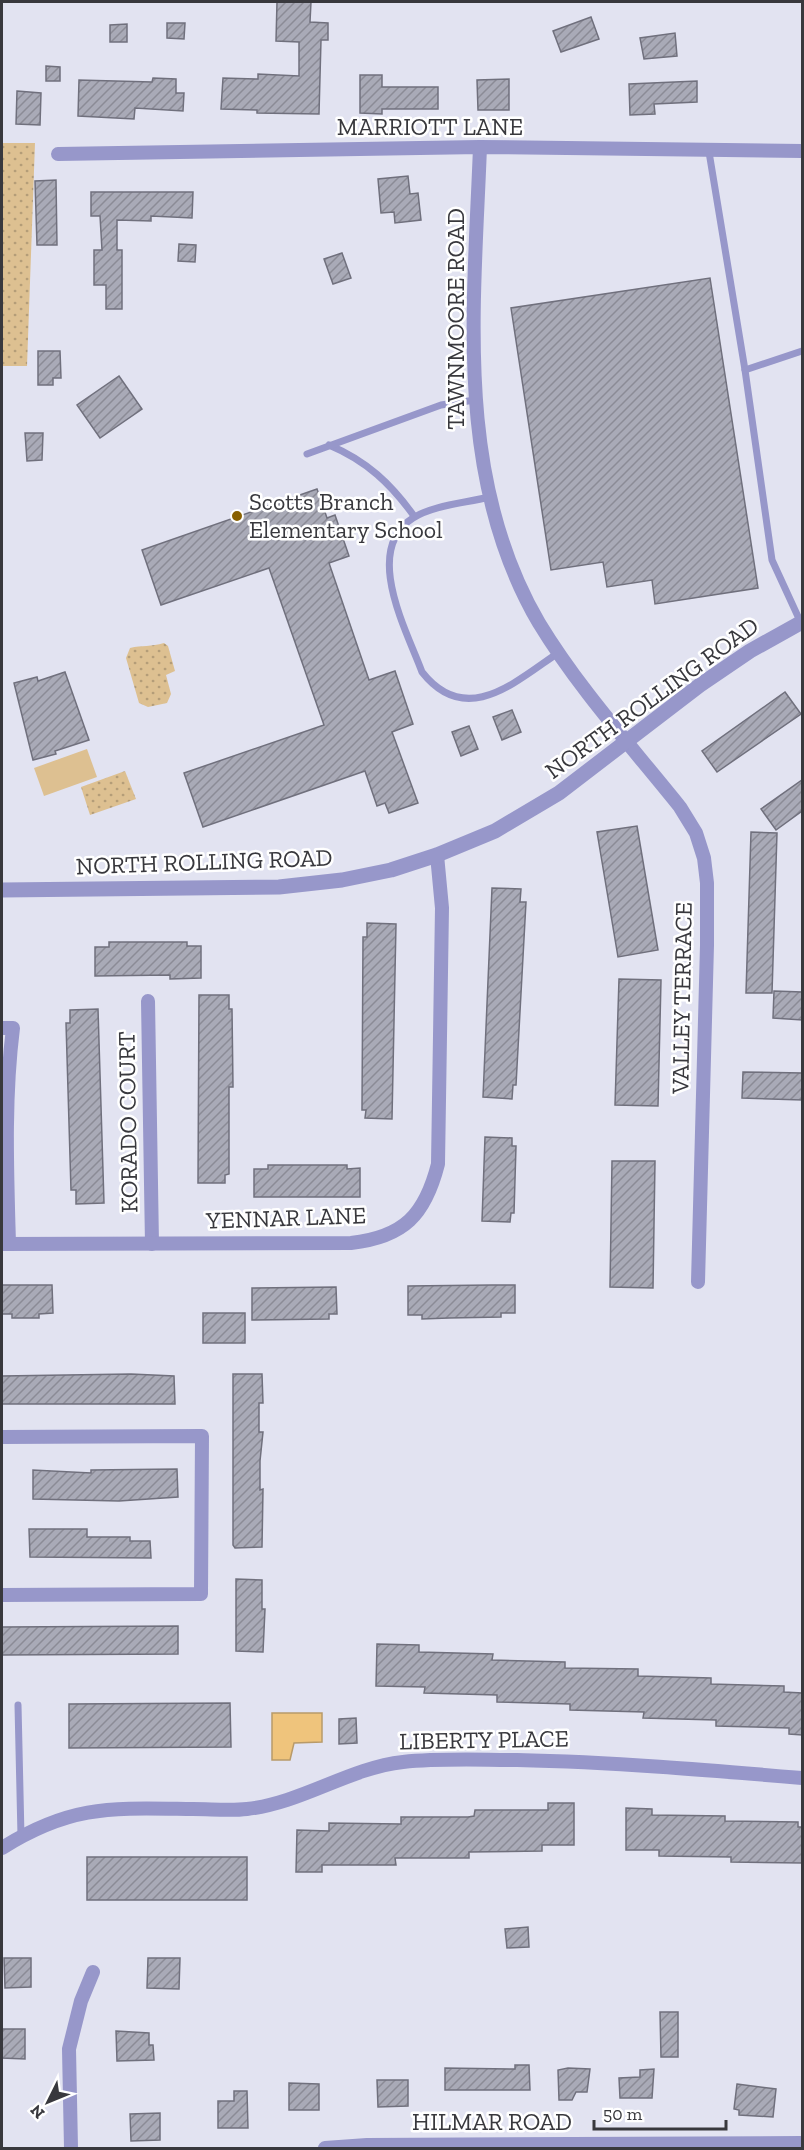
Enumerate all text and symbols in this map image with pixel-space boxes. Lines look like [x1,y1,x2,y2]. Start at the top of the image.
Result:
street label: MARRIOTT LANE [337,112,523,141]
street label: TAWNMOORE ROAD [441,208,470,430]
place label: Scotts Branch Elementary School [249,487,443,544]
marker: Scotts Branch Elementary School [230,509,244,523]
street label: NORTH ROLLING ROAD [539,610,764,785]
street label: NORTH ROLLING ROAD [75,843,333,880]
street label: VALLEY TERRACE [665,902,698,1095]
street label: KORADO COURT [111,1031,144,1213]
street label: YENNAR LANE [205,1200,366,1235]
street label: LIBERTY PLACE [399,1724,569,1755]
north arrow [18,2072,78,2132]
scale bar [594,2093,726,2131]
text: N [26,2101,48,2123]
text: 50 m [603,2103,643,2125]
street label: HILMAR ROAD [412,2107,572,2136]

